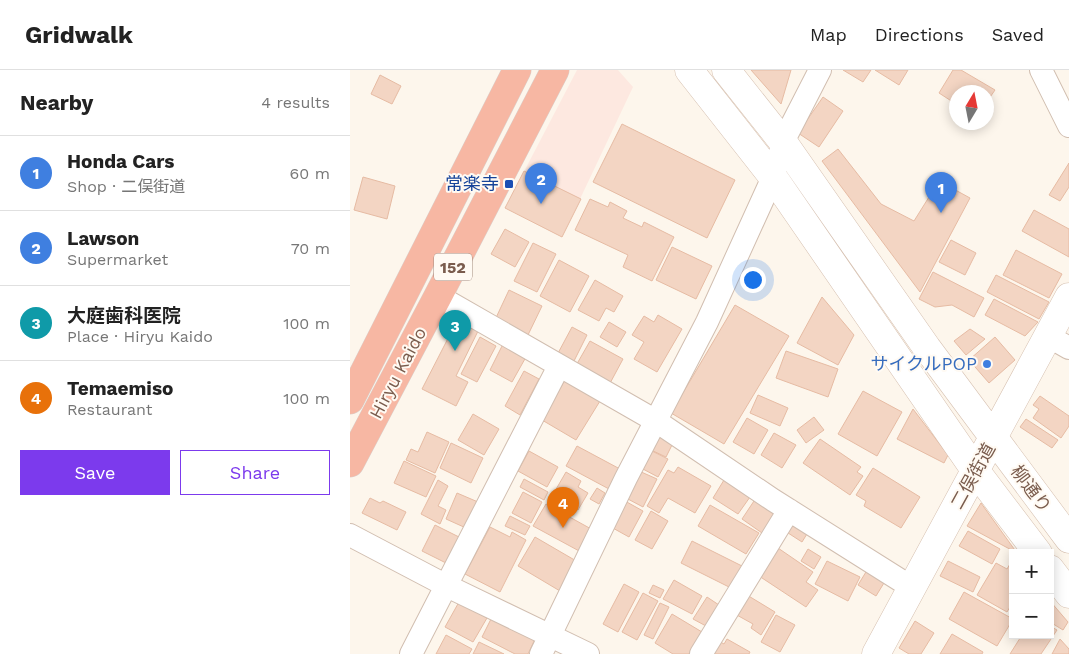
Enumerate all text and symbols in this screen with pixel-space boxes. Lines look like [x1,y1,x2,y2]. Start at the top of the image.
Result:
text: Gridwalk [25,21,133,49]
text: Map [810,24,847,45]
text: Directions [875,24,964,45]
text: Saved [992,24,1044,45]
north arrow [949,85,994,130]
text: Nearby [20,90,93,115]
text: 4 results [261,93,330,112]
text: Honda Cars [67,150,174,173]
pin: 2 [525,163,557,204]
text: 1 [33,164,39,183]
text: 60 m [290,164,330,183]
pin: 1 [925,172,957,213]
place label: 常楽寺 [445,173,499,194]
text: Shop · 二俣街道 [67,177,185,196]
marker: 常楽寺 [503,178,515,190]
text: Lawson [67,227,139,250]
text: 2 [31,239,41,258]
text: 70 m [291,239,330,258]
text: Supermarket [67,250,168,269]
road number: 152 [434,253,472,280]
your location [740,267,766,293]
text: 大庭歯科医院 [67,304,181,327]
pin: 3 [439,310,471,351]
text: 3 [31,314,41,333]
text: 100 m [283,314,330,333]
street label: Hiryu Kaido [365,323,430,422]
text: Place · Hiryu Kaido [67,327,213,346]
place label: サイクルPOP [870,353,977,374]
marker: サイクルPOP [981,358,993,370]
text: Temaemiso [67,377,173,400]
text: 4 [31,389,41,408]
text: 100 m [283,389,330,408]
text: Restaurant [67,400,153,419]
street label: 二俣街道 [946,439,999,512]
button: Save [20,450,170,495]
button: Share [180,450,330,495]
street label: 柳通り [1007,461,1056,517]
pin: 4 [547,487,579,528]
map controls [1009,549,1054,639]
button: + [1009,549,1054,594]
button: − [1009,594,1054,639]

